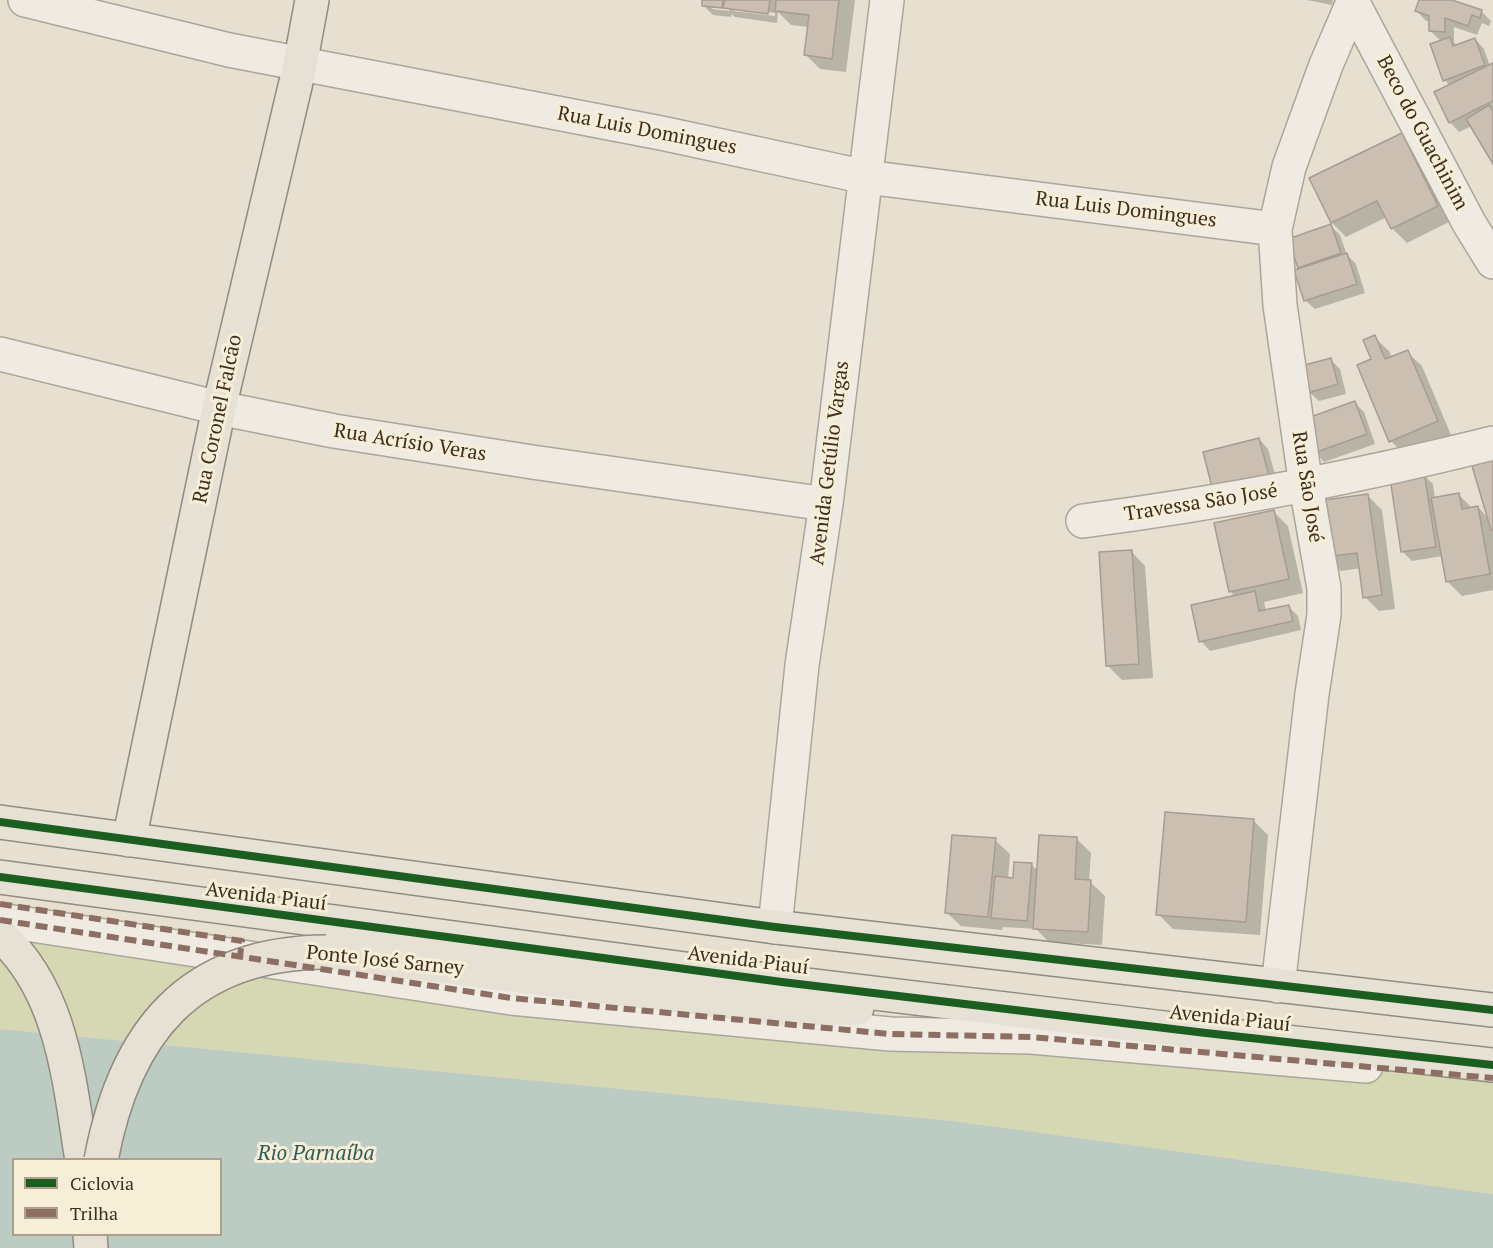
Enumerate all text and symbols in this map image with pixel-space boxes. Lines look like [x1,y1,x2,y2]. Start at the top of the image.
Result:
street label: Beco do Guachinim [1371,52,1473,214]
street label: Rua Luis Domingues [555,102,739,160]
street label: Rua Luis Domingues [1034,187,1218,233]
street label: Rua Coronel Falcão [188,333,248,505]
street label: Avenida Getúlio Vargas [806,359,854,567]
street label: Rua Acrísio Veras [332,419,488,467]
street label: Rua São José [1286,430,1328,544]
street label: Travessa São José [1123,479,1279,527]
street label: Avenida Piauí [204,878,328,916]
street label: Ponte José Sarney [305,941,465,981]
street label: Avenida Piauí [686,942,810,980]
street label: Avenida Piauí [1168,1001,1292,1037]
water label: Rio Parnaíba [257,1141,375,1167]
legend [12,1158,222,1236]
text: Ciclovia [70,1171,134,1195]
text: Trilha [70,1201,118,1225]

